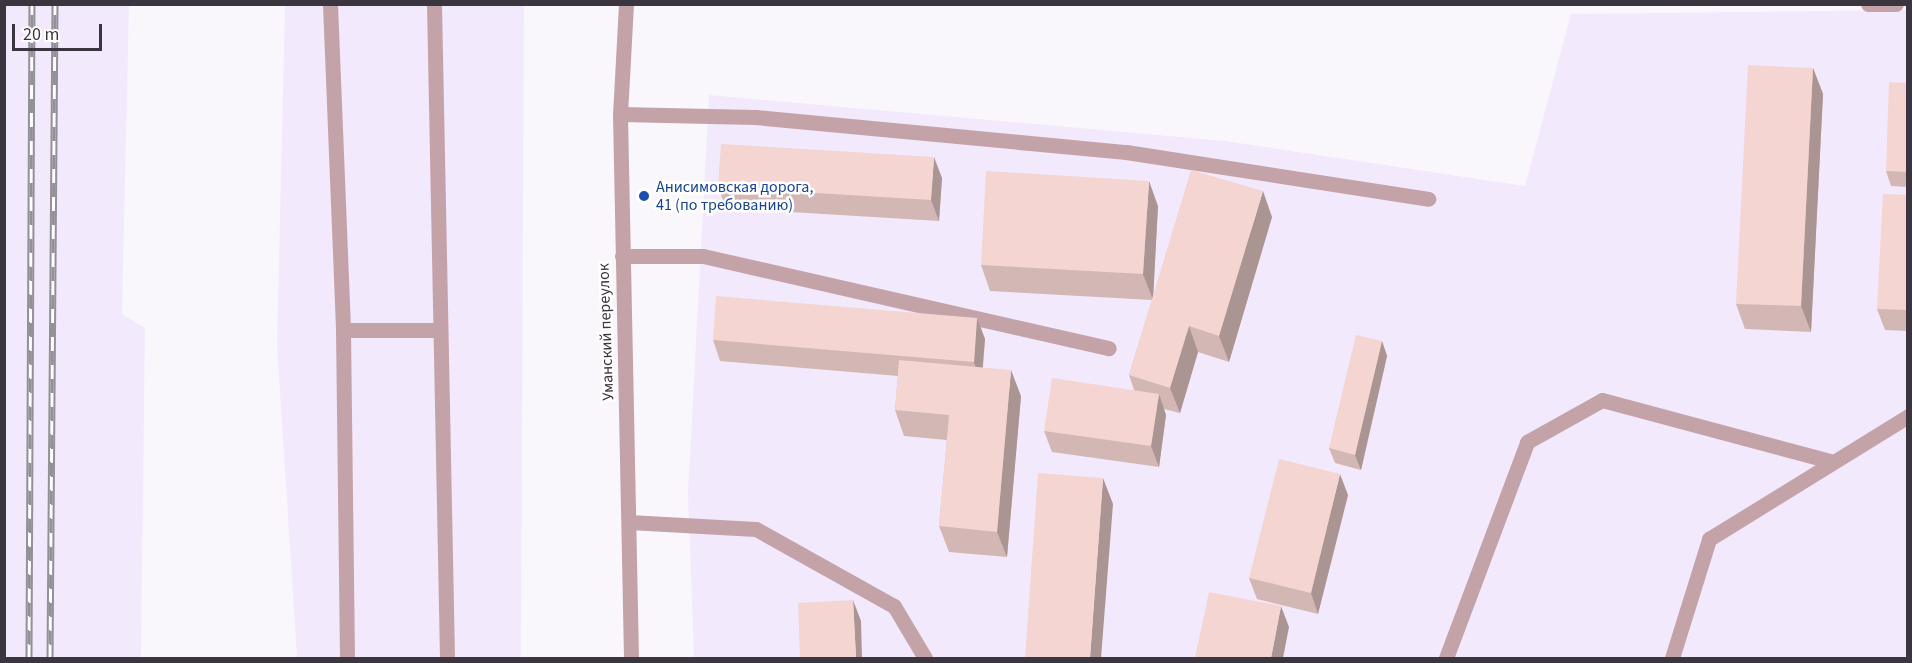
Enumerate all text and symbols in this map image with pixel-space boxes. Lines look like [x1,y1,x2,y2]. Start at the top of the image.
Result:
scale bar [15,12,105,50]
text: 20 m [23,22,59,47]
place label: Анисимовская дорога, 41 (по требованию) [656,177,813,215]
marker: Анисимовская дорога, 41 (по требованию) [637,189,651,203]
street label: Уманский переулок [594,263,618,401]

